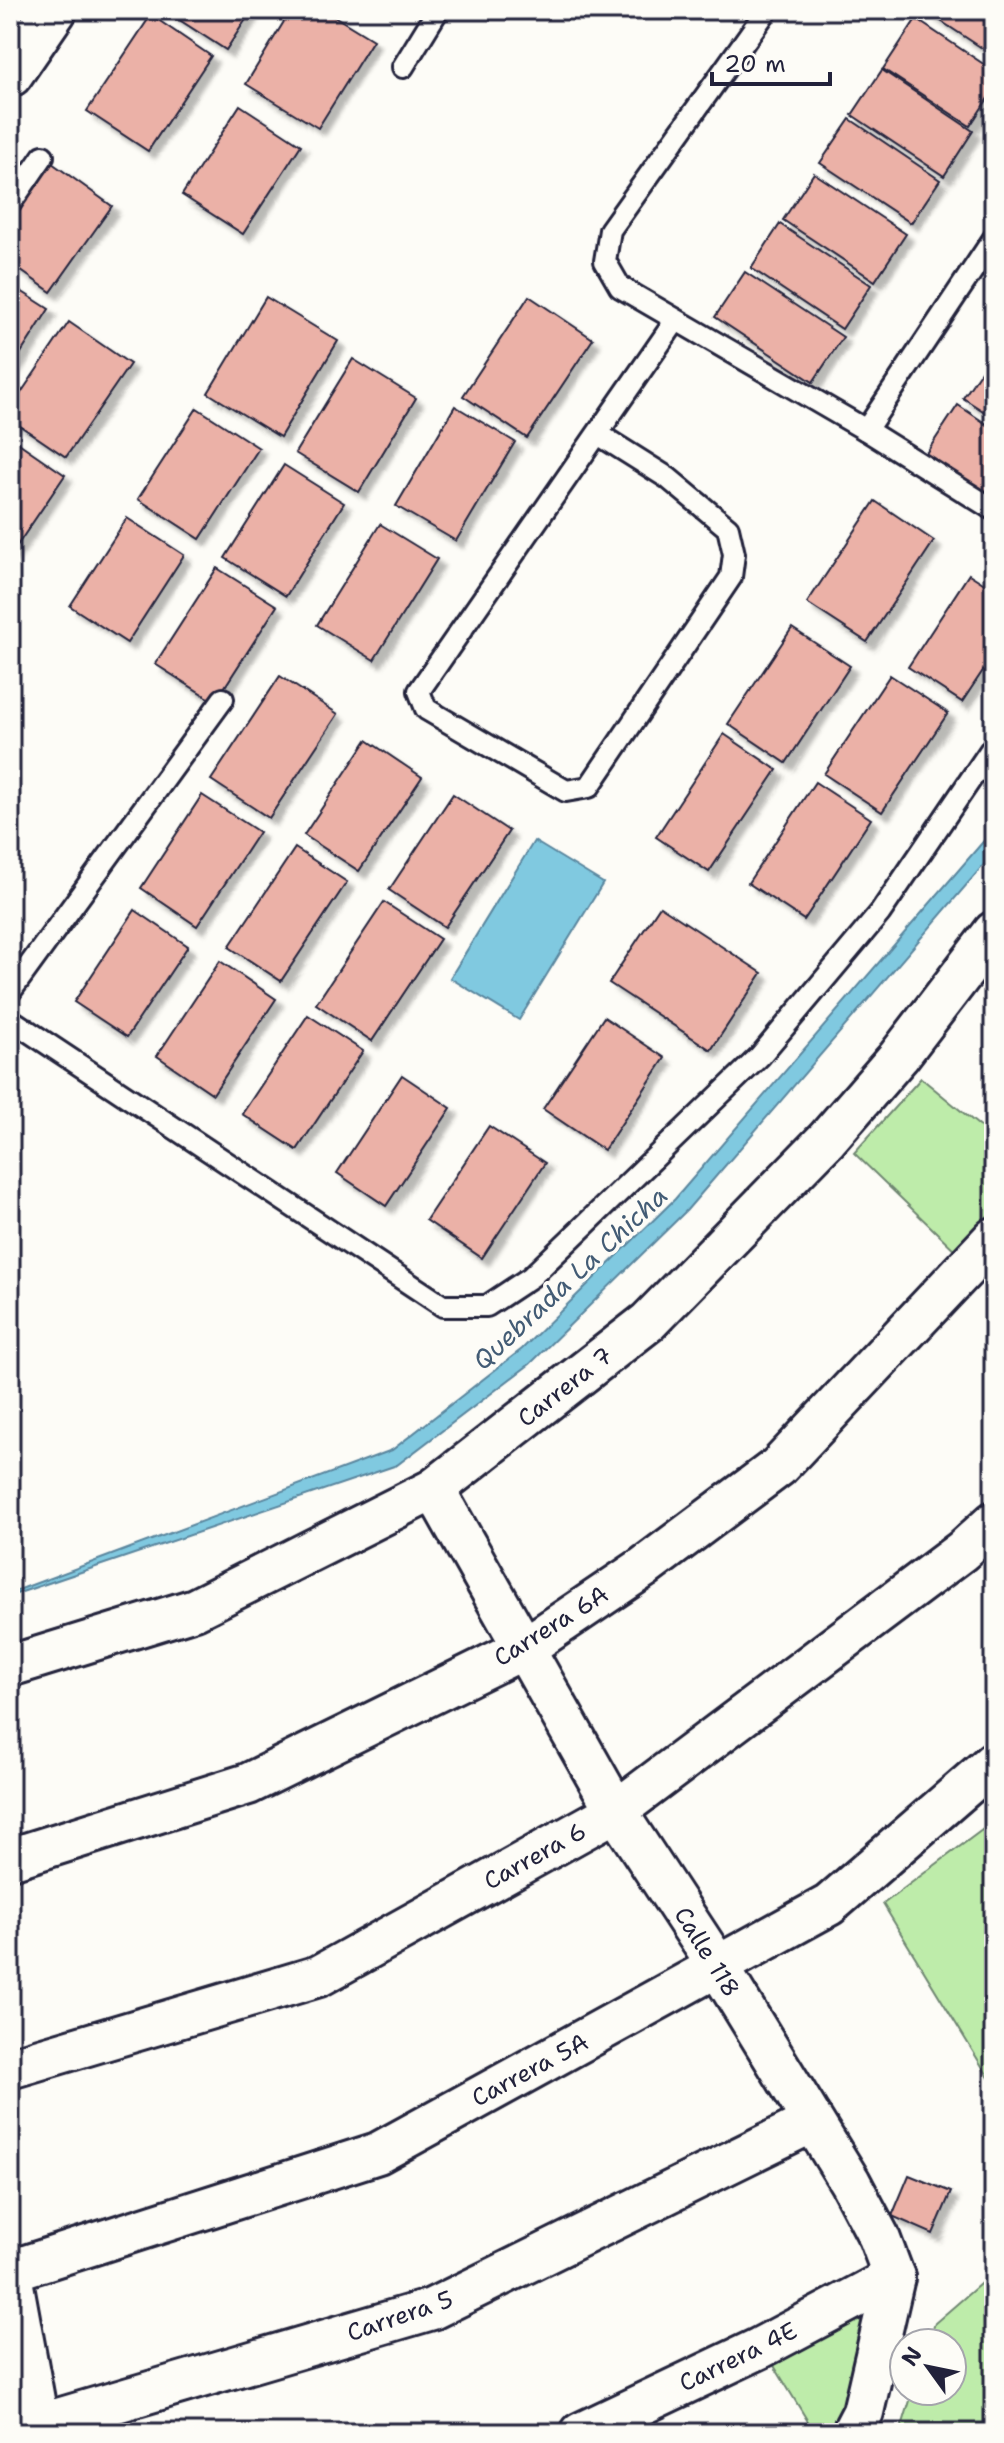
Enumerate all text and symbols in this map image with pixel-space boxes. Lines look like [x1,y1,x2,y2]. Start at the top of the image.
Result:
scale bar [712,36,830,86]
text: 20 m [724,48,786,80]
water label: Quebrada La Chicha [465,1178,675,1377]
street label: Carrera 7 [511,1340,619,1434]
street label: Carrera 6A [488,1578,614,1674]
street label: Carrera 6 [478,1815,592,1897]
street label: Calle 118 [667,1901,747,2003]
street label: Carrera 5A [466,2026,594,2114]
street label: Carrera 5 [343,2283,457,2349]
street label: Carrera 4E [674,2315,802,2399]
north arrow [888,2327,968,2407]
text: N [895,2341,929,2372]

